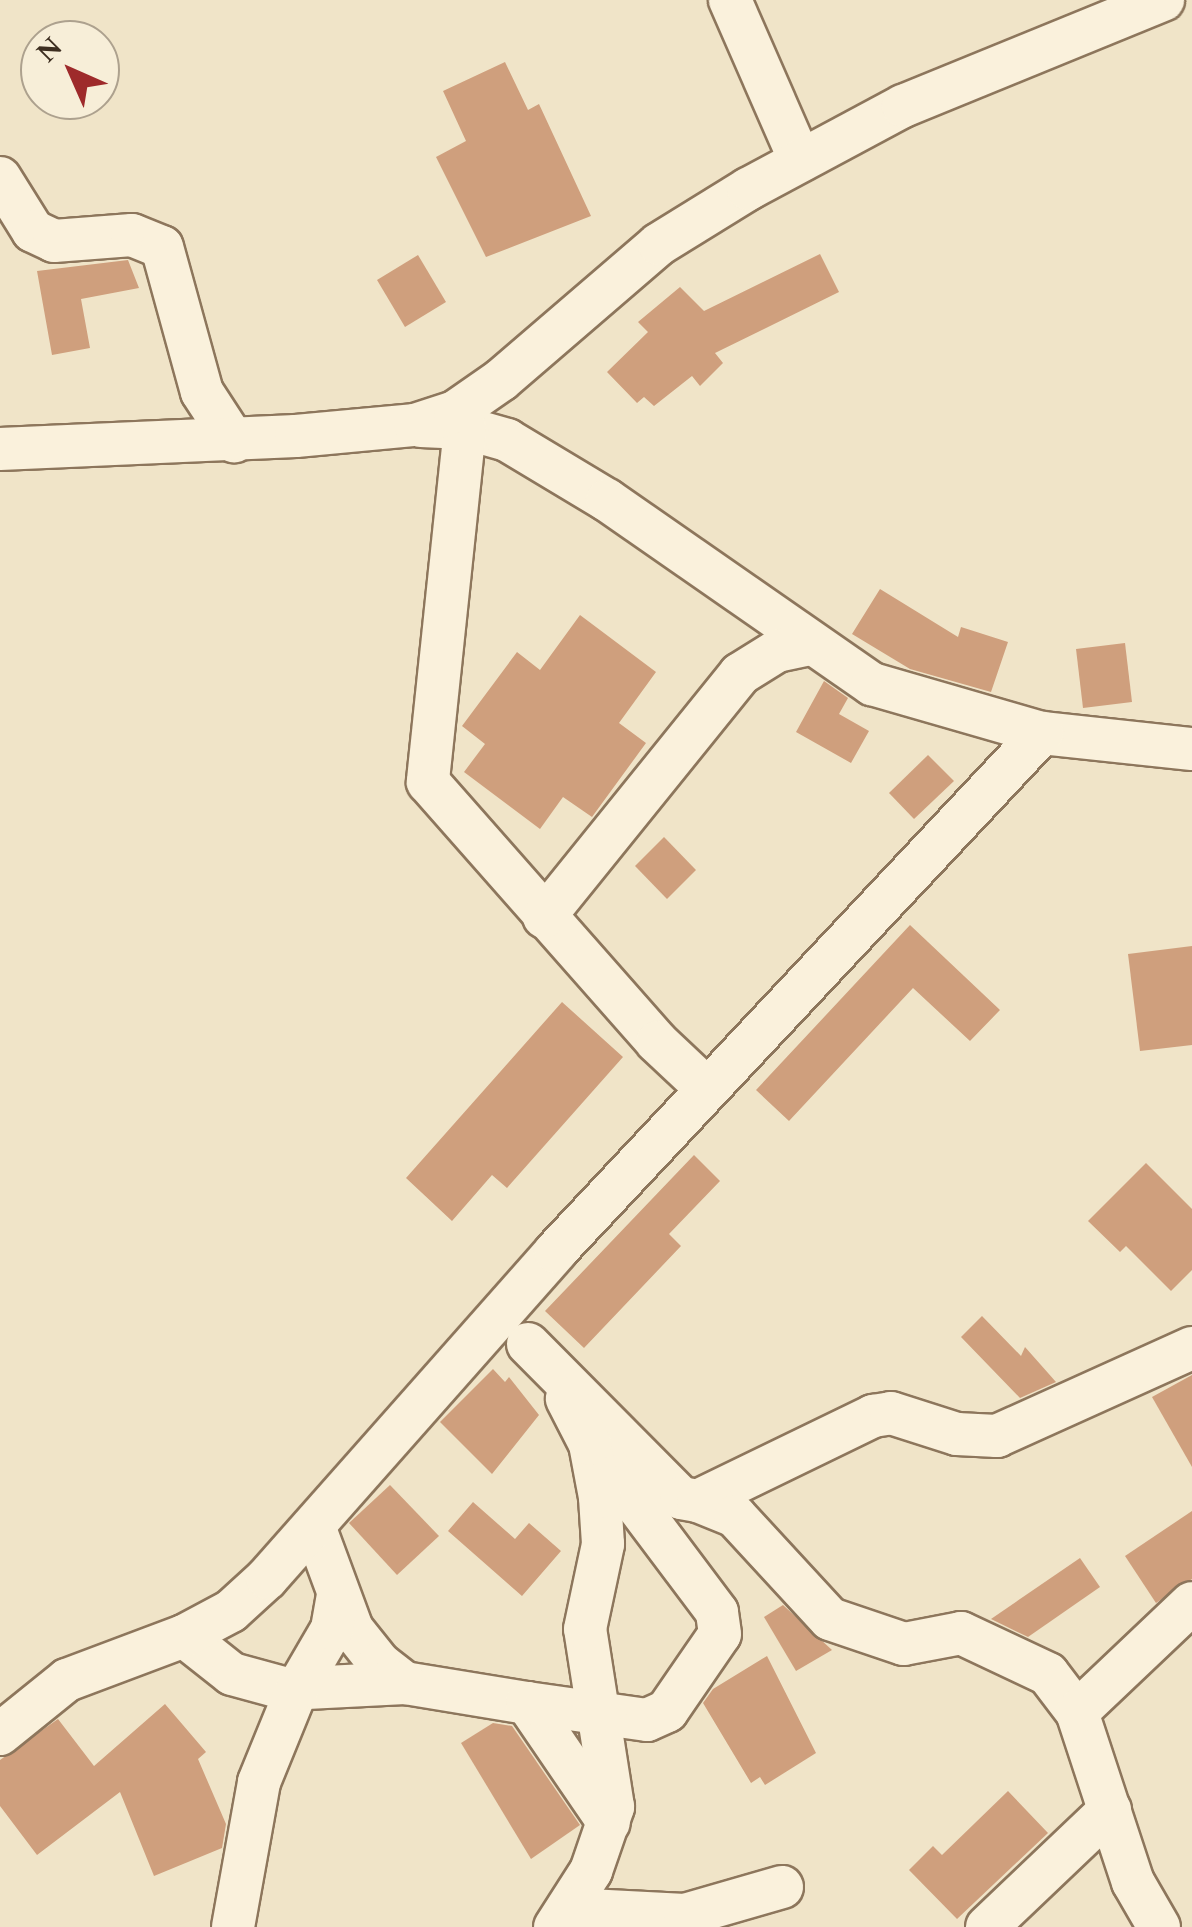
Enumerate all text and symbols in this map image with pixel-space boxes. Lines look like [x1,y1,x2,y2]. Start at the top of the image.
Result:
north arrow [20,20,120,120]
text: N [27,27,73,73]

